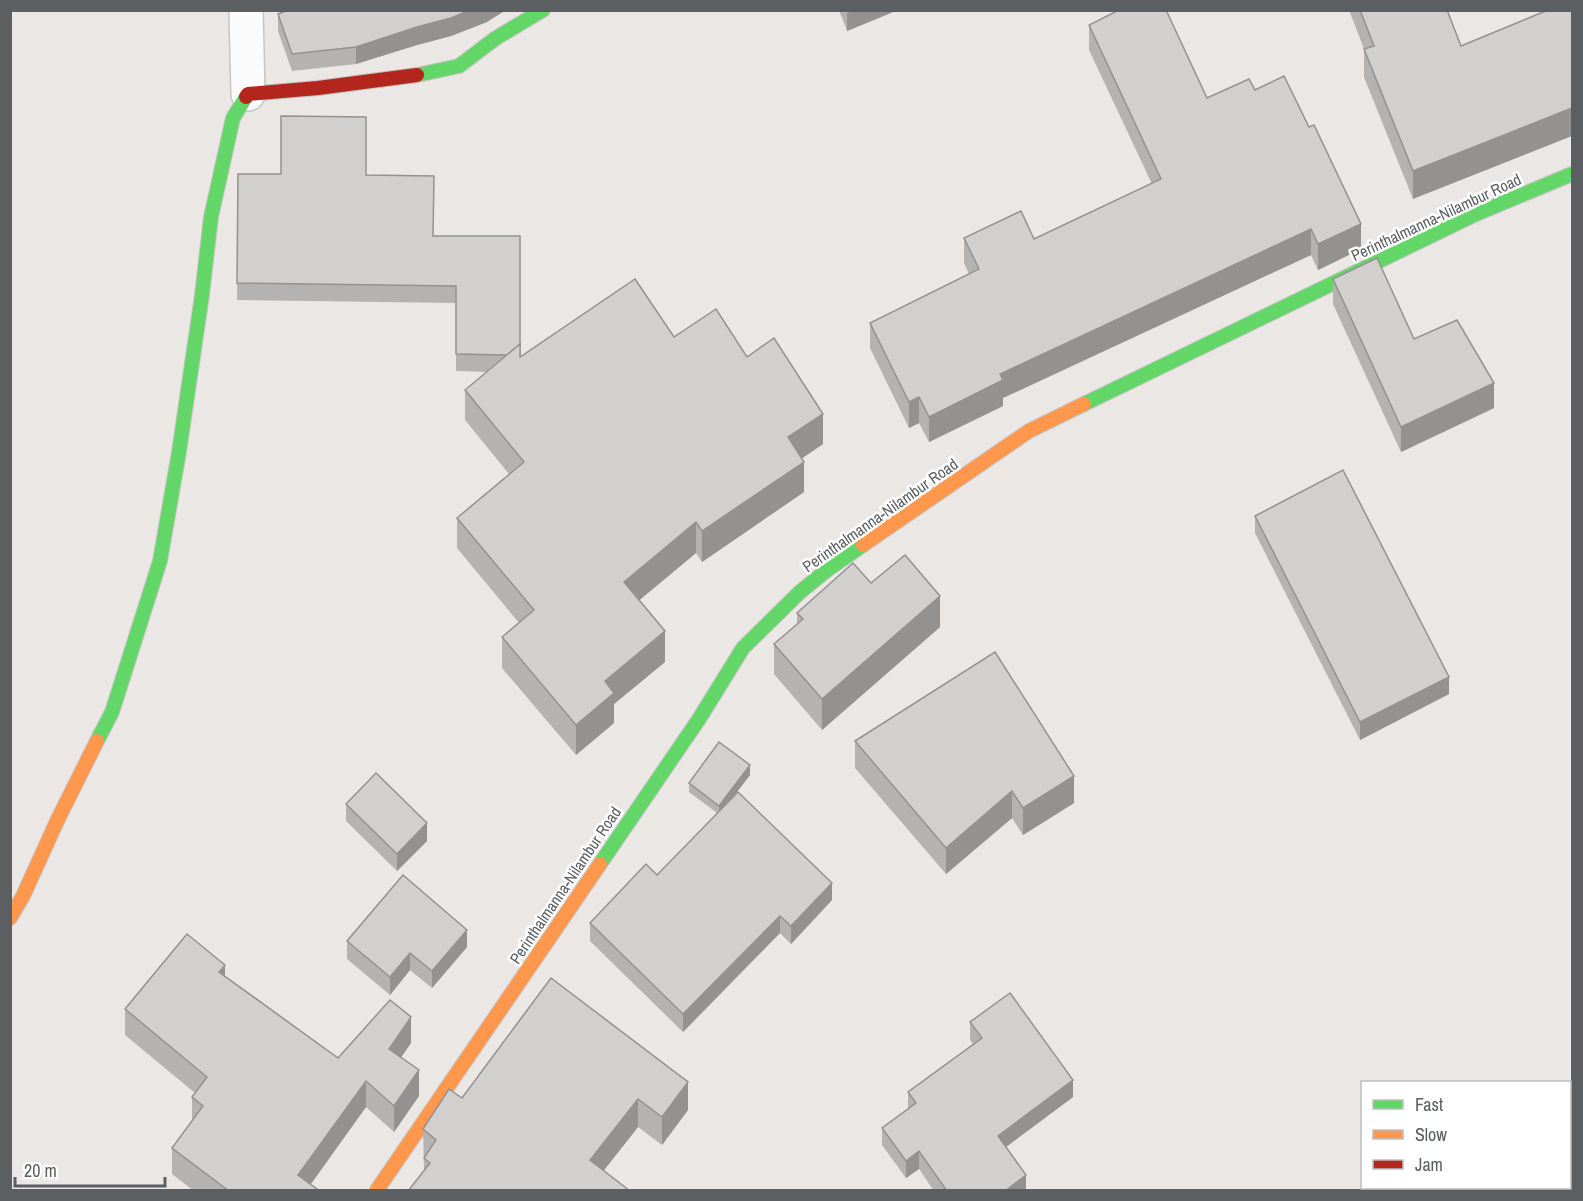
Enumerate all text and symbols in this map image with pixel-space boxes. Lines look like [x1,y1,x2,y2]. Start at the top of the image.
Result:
street label: Perinthalmanna-Nilambur Road [1347,168,1525,266]
street label: Perinthalmanna-Nilambur Road [798,453,962,577]
street label: Perinthalmanna-Nilambur Road [504,802,626,968]
legend [1361,1081,1571,1189]
text: Fast [1415,1092,1443,1117]
text: Slow [1415,1122,1447,1147]
scale bar [15,1150,165,1188]
text: Jam [1415,1152,1443,1177]
text: 20 m [24,1158,57,1183]

